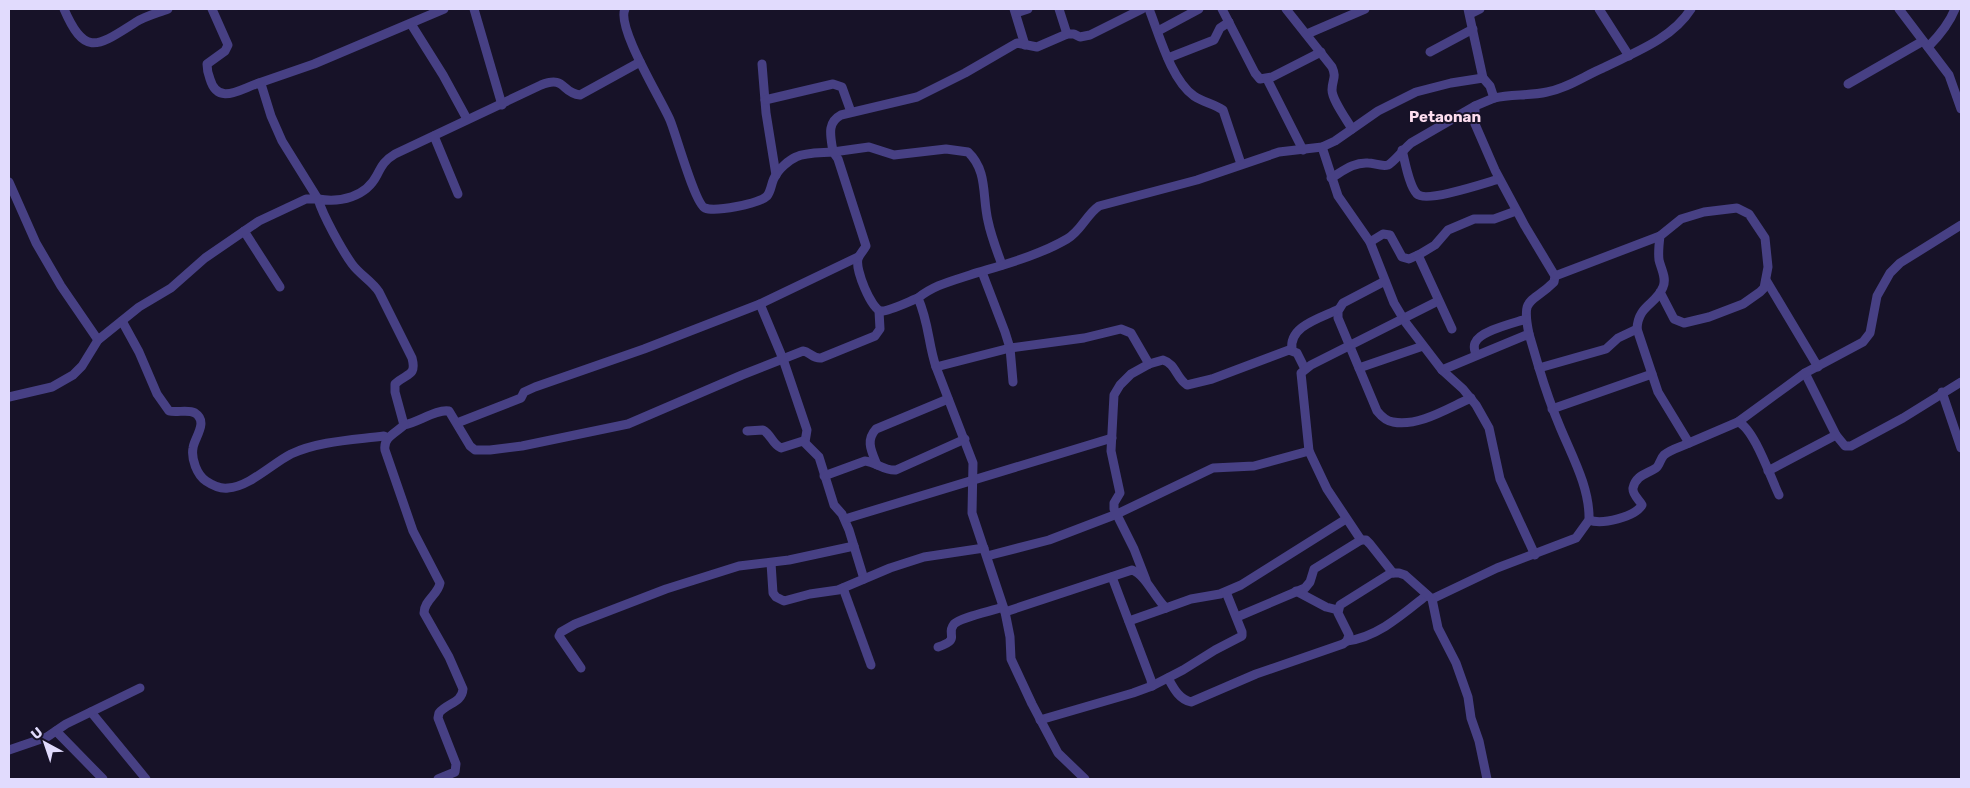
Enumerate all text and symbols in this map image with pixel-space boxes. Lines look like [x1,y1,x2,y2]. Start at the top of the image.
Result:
district label: Petaonan [1409,108,1481,126]
north arrow [20,718,70,768]
text: U [28,724,46,743]

